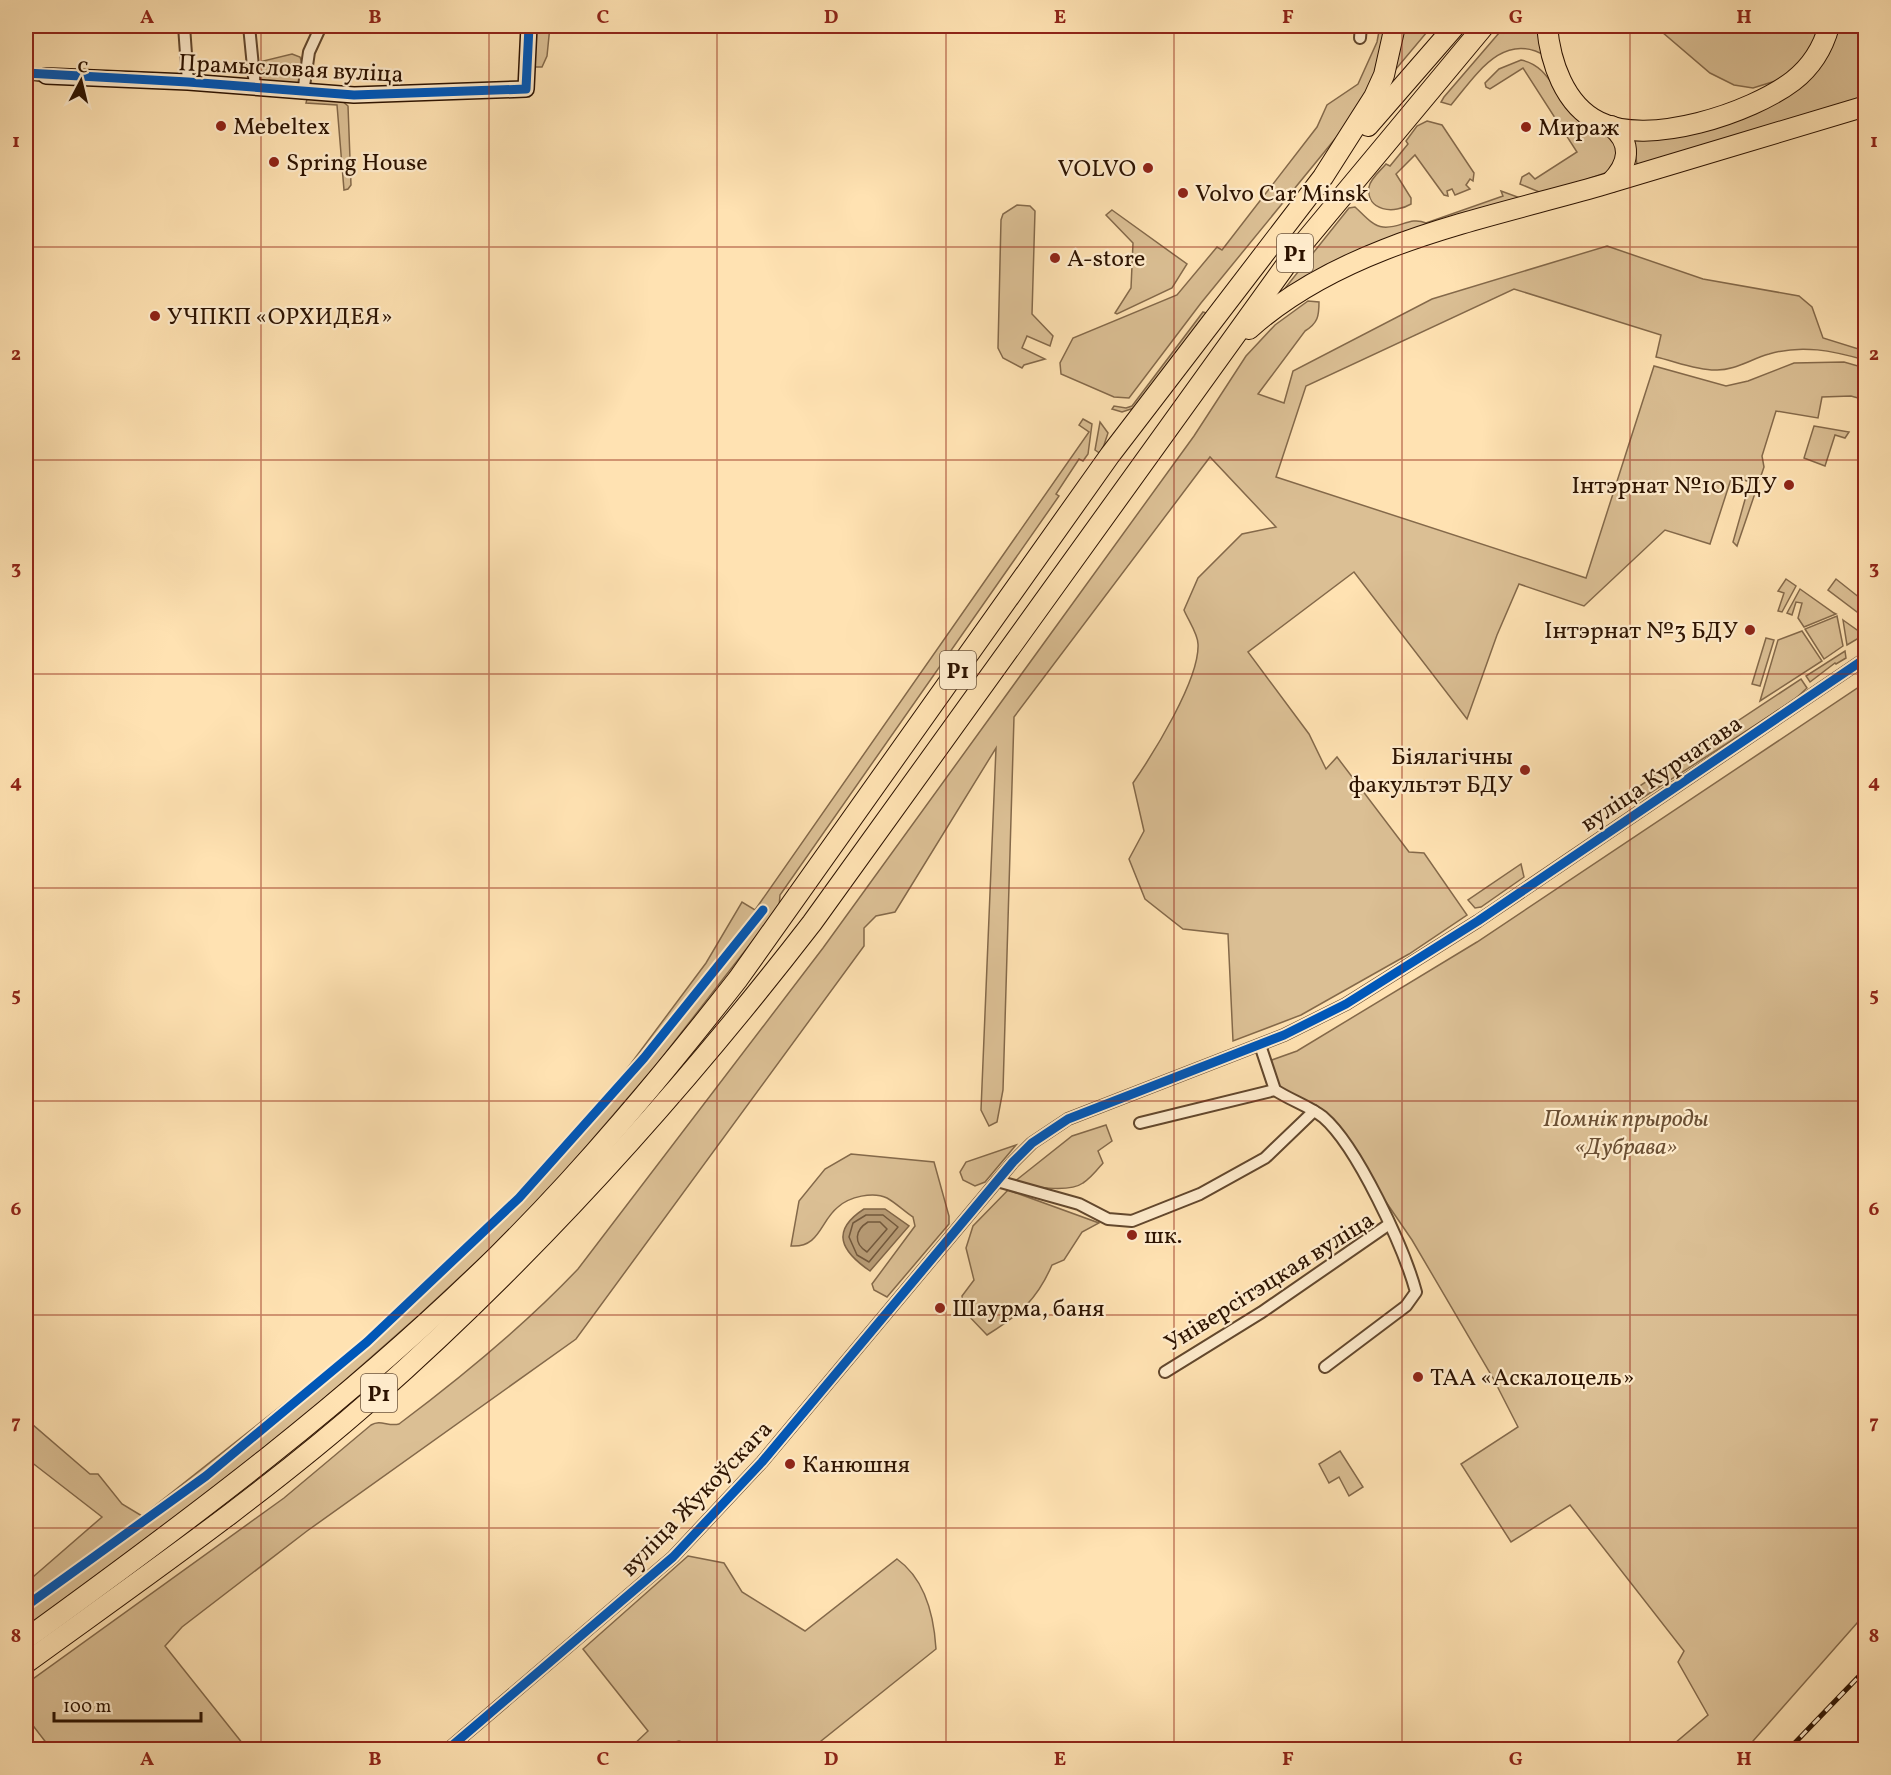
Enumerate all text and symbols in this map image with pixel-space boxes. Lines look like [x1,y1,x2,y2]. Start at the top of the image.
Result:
text: A [140,4,154,32]
text: B [368,4,382,32]
text: C [597,4,610,32]
text: D [824,4,838,32]
text: E [1054,4,1066,32]
text: F [1282,4,1294,32]
text: G [1509,4,1523,32]
text: H [1736,4,1752,32]
street label: Прамысловая вуліца [177,47,404,93]
north arrow [51,51,111,111]
text: С [76,57,89,80]
place label: Mebeltex [233,111,330,145]
place label: Мираж [1538,112,1620,146]
marker: Mebeltex [214,119,228,133]
marker: Мираж [1519,120,1533,134]
text: 1 [12,128,20,156]
text: 1 [1870,128,1878,156]
place label: Spring House [286,147,428,181]
place label: VOLVO [1058,153,1136,187]
marker: Spring House [267,155,281,169]
marker: VOLVO [1141,161,1155,175]
place label: Volvo Car Minsk [1195,178,1369,212]
marker: Volvo Car Minsk [1176,186,1190,200]
road number: Р1 [1277,234,1313,272]
place label: А-store [1067,243,1145,277]
marker: А-store [1048,251,1062,265]
place label: УЧПКП «ОРХИДЕЯ» [167,301,393,335]
marker: УЧПКП «ОРХИДЕЯ» [148,309,162,323]
text: 2 [11,341,21,369]
text: 2 [1869,341,1879,369]
place label: Інтэрнат №10 БДУ [1572,470,1777,504]
marker: Інтэрнат №10 БДУ [1782,478,1796,492]
text: 3 [11,555,21,583]
text: 3 [1869,555,1879,583]
place label: Інтэрнат №3 БДУ [1544,615,1738,649]
marker: Інтэрнат №3 БДУ [1743,623,1757,637]
road number: Р1 [940,651,976,689]
street label: вуліца Курчатава [1574,708,1750,841]
place label: Біялагічны факультэт БДУ [1349,741,1513,803]
marker: Біялагічны факультэт БДУ [1518,763,1532,777]
text: 4 [10,769,22,797]
text: 4 [1868,769,1880,797]
text: 5 [11,982,21,1010]
text: 5 [1869,982,1879,1010]
park label: Помнік прыроды «Дубрава» [1543,1103,1709,1165]
text: 6 [11,1196,22,1224]
text: 6 [1869,1196,1880,1224]
street label: Універсітэцкая вуліца [1159,1204,1382,1361]
place label: шк. [1144,1220,1182,1254]
marker: шк. [1125,1228,1139,1242]
place label: Шаурма, баня [952,1293,1105,1327]
marker: Шаурма, баня [933,1301,947,1315]
place label: ТАА «Аскалоцель» [1430,1362,1634,1396]
marker: ТАА «Аскалоцель» [1411,1370,1425,1384]
road number: Р1 [361,1374,397,1412]
text: 7 [11,1409,21,1437]
text: 7 [1869,1409,1879,1437]
street label: вуліца Жукоўскага [614,1414,781,1585]
place label: Канюшня [802,1449,910,1483]
marker: Канюшня [783,1457,797,1471]
text: 8 [11,1623,21,1651]
text: 8 [1869,1623,1879,1651]
scale bar [54,1685,201,1723]
text: 100 m [63,1695,112,1720]
text: A [140,1746,154,1774]
text: B [368,1746,382,1774]
text: C [597,1746,610,1774]
text: D [824,1746,838,1774]
text: E [1054,1746,1066,1774]
text: F [1282,1746,1294,1774]
text: G [1509,1746,1523,1774]
text: H [1736,1746,1752,1774]

